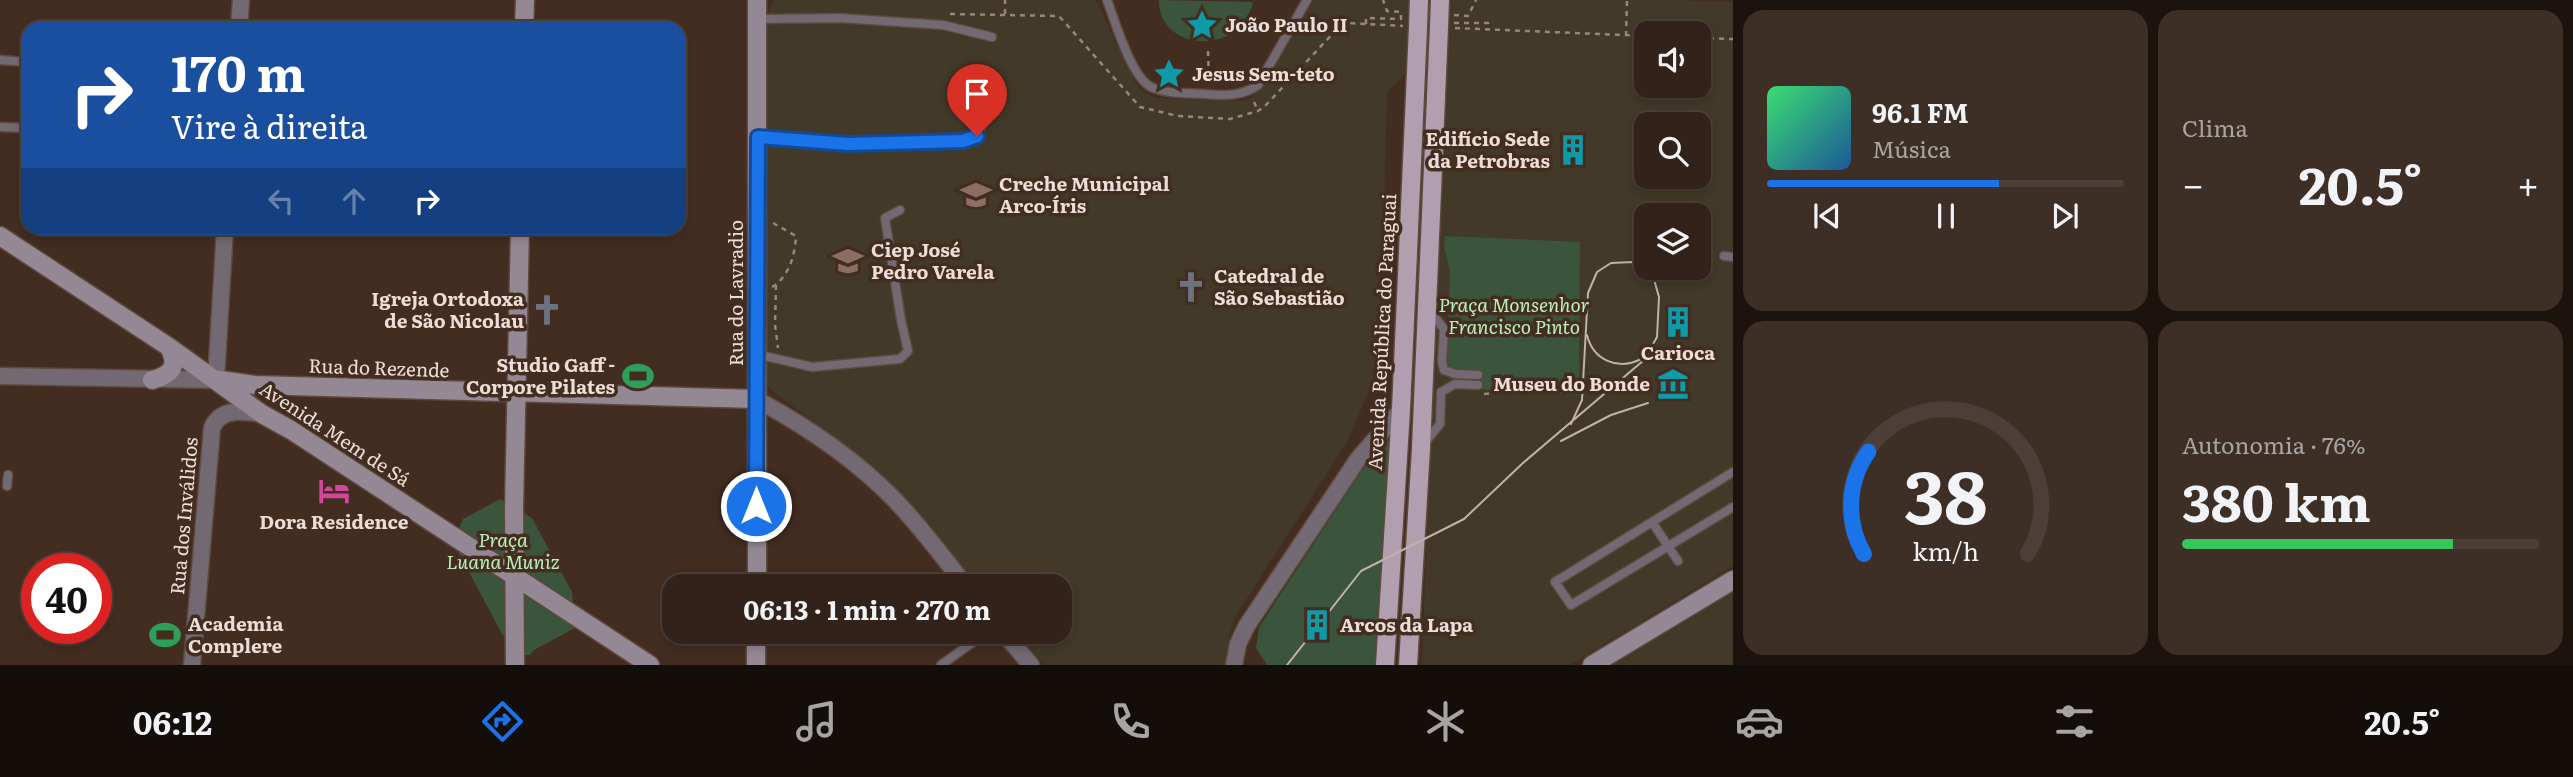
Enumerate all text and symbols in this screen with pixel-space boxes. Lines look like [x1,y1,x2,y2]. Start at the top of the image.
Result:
place icon: João Paulo II [1185,8,1219,42]
place label: João Paulo II [1225,10,1348,38]
map controls [1634,21,1711,280]
button: sound [1634,21,1711,98]
text: 170 m [171,34,305,107]
icon: right [56,49,147,140]
place icon: Jesus Sem-teto [1152,57,1186,91]
place label: Jesus Sem-teto [1192,59,1335,87]
pin [947,64,1007,136]
icon: arrive [958,75,996,113]
text: 96.1 FM [1872,92,1969,131]
text: Vire à direita [171,101,368,149]
text: Clima [2182,110,2248,144]
button: search [1634,112,1711,189]
place label: Edifício Sede da Petrobras [1426,124,1550,174]
text: Música [1872,131,1951,165]
building icon: Edifício Sede da Petrobras [1556,133,1590,167]
text: 20.5° [2299,144,2422,221]
text: − [2182,154,2204,211]
text: + [2517,154,2539,211]
place label: Creche Municipal Arco-Íris [999,169,1170,219]
school or university icon: Creche Municipal Arco-Íris [959,178,993,212]
icon: left [262,182,300,220]
icon: ahead [335,182,373,220]
icon: right [408,182,446,220]
street label: Avenida República do Paraguai [1360,193,1402,471]
icon: previous [1808,197,1846,235]
icon: pause [1927,197,1965,235]
icon: next [2046,197,2084,235]
button: layers [1634,203,1711,280]
street label: Rua do Lavradio [721,220,749,366]
place label: Ciep José Pedro Varela [871,235,994,285]
school or university icon: Ciep José Pedro Varela [831,244,865,278]
place label: Catedral de São Sebastião [1214,261,1345,311]
church icon: Catedral de São Sebastião [1174,270,1208,304]
place label: Igreja Ortodoxa de São Nicolau [371,284,524,334]
park label: Praça Monsenhor Francisco Pinto [1439,290,1590,340]
church icon: Igreja Ortodoxa de São Nicolau [530,293,564,327]
building icon: Carioca [1661,305,1695,339]
place label: Carioca [1641,338,1715,366]
place label: Studio Gaff - Corpore Pilates [466,350,615,400]
street label: Rua do Rezende [308,351,450,383]
sports icon: Studio Gaff - Corpore Pilates [621,359,655,393]
museum icon: Museu do Bonde [1656,367,1690,401]
place label: Museu do Bonde [1493,369,1650,397]
street label: Avenida Mem de Sá [255,374,417,493]
text: Autonomia · 76% [2182,427,2365,461]
street label: Rua dos Inválidos [162,436,204,596]
text: 38 [1904,438,1987,546]
text: 380 km [2182,461,2371,538]
position arrow [719,469,793,543]
hotel icon: Dora Residence [317,474,351,508]
place label: Dora Residence [259,507,409,535]
park label: Praça Luana Muniz [446,525,560,575]
text: km/h [1912,532,1979,569]
speed limit sign: 40 [21,553,112,644]
text: 06:13 · 1 min · 270 m [743,589,991,628]
building icon: Arcos da Lapa [1300,608,1334,642]
place label: Academia Complere [188,609,283,659]
place label: Arcos da Lapa [1340,610,1473,638]
sports icon: Academia Complere [148,618,182,652]
text: 06:12 [133,697,212,745]
icon: directions [478,697,527,746]
icon: music [792,697,841,746]
icon: phone [1106,697,1155,746]
icon: climate [1421,697,1470,746]
icon: car [1735,697,1784,746]
icon: filters [2050,697,2099,746]
text: 20.5° [2364,697,2440,745]

